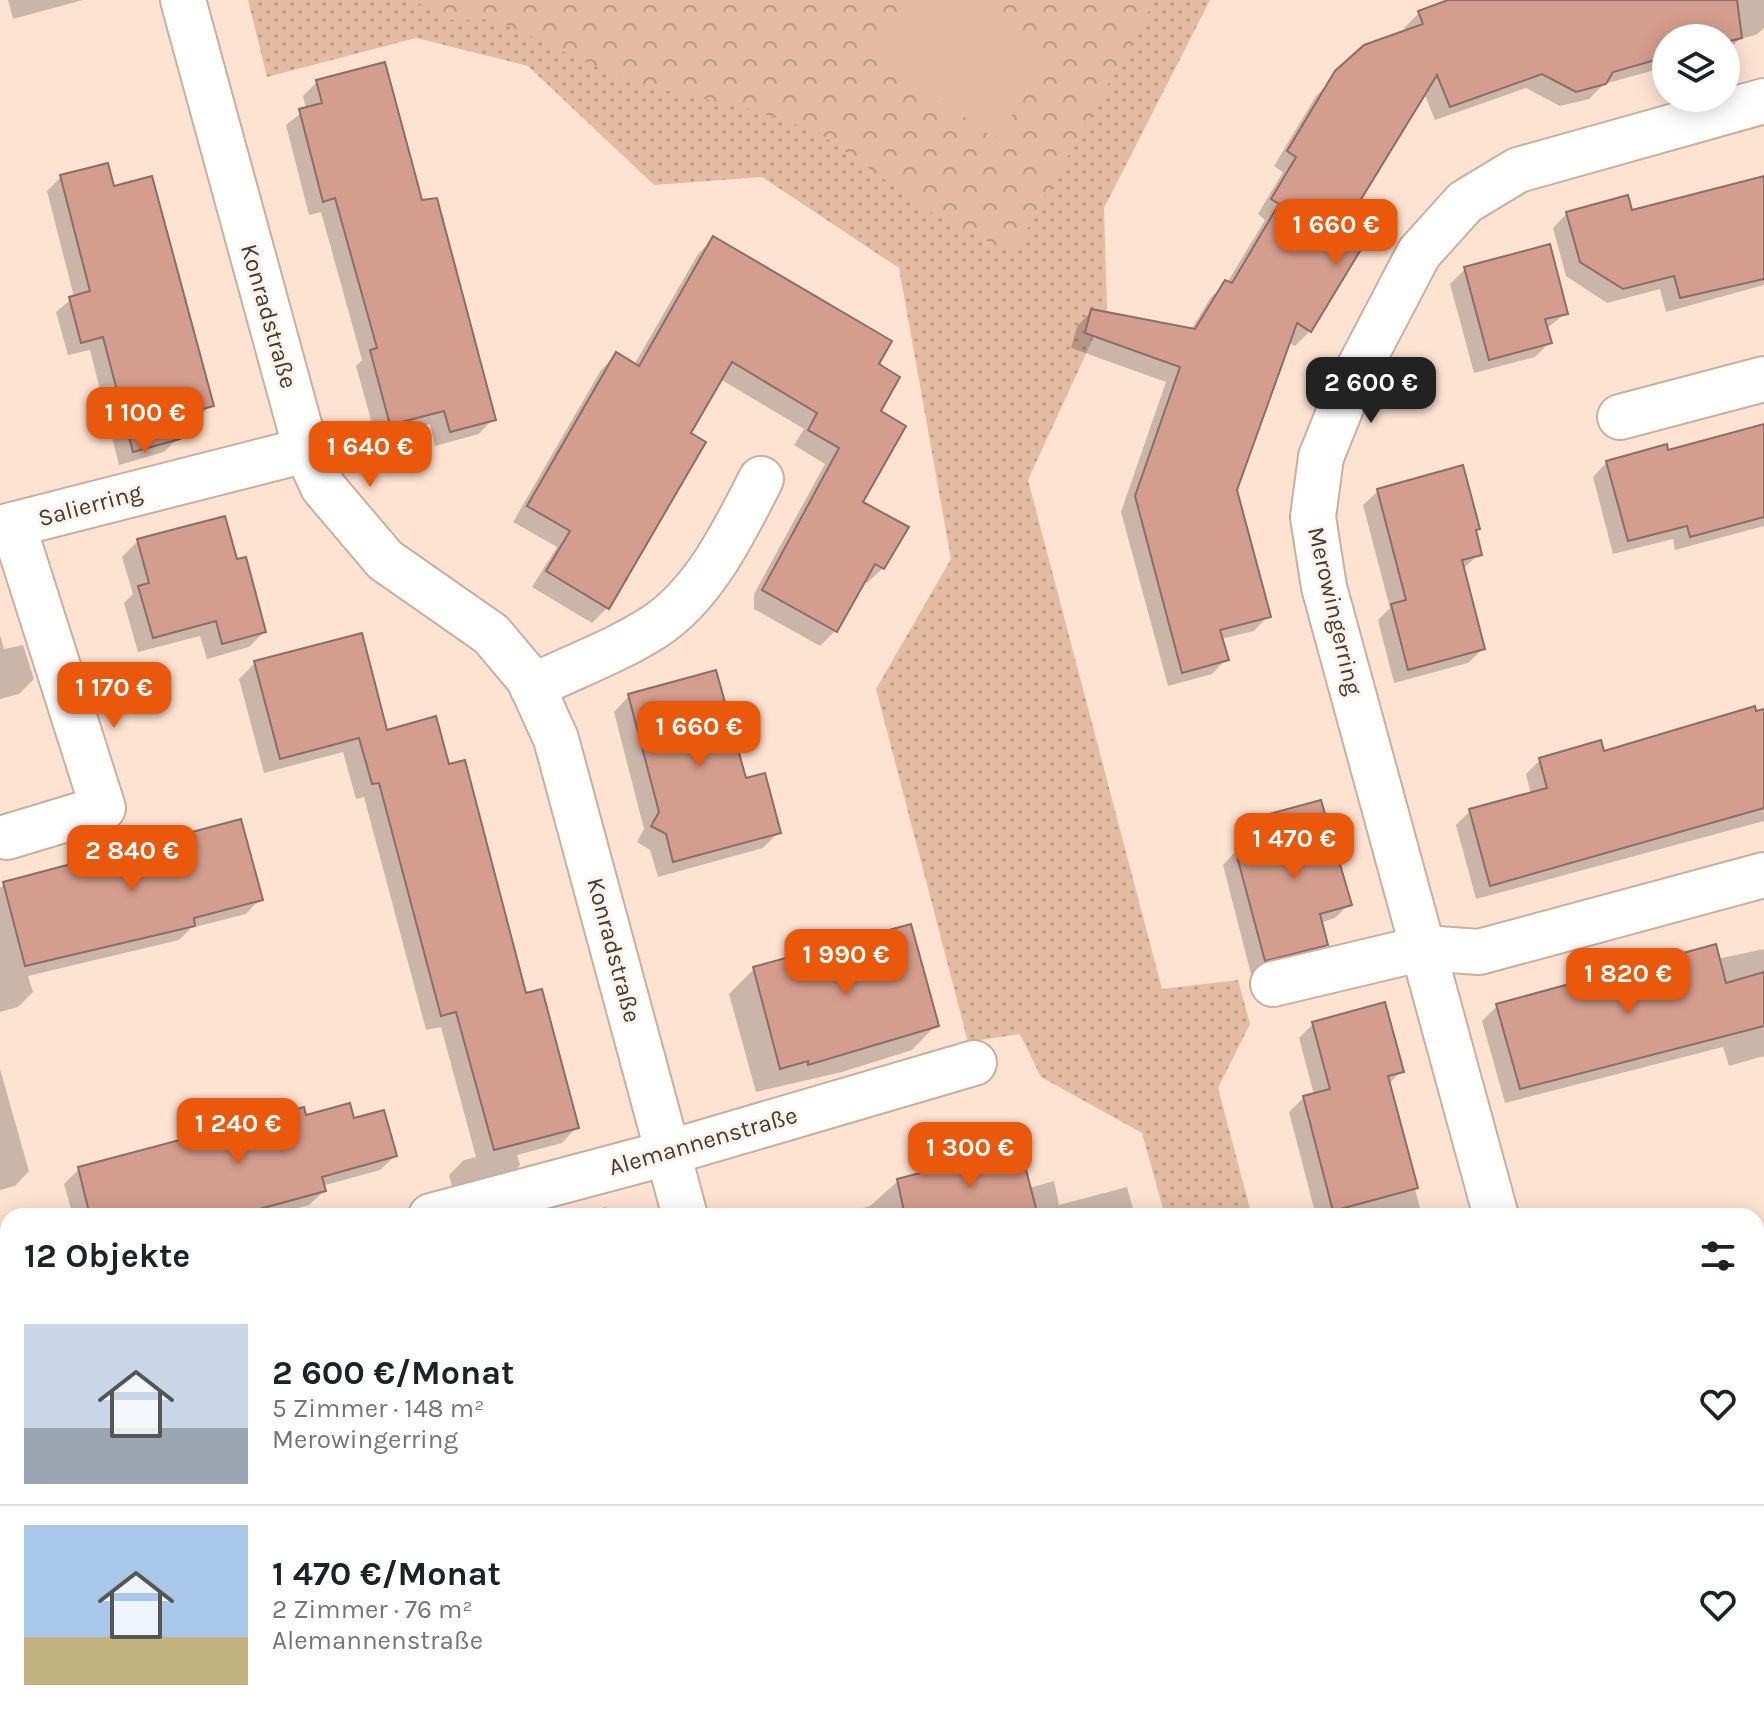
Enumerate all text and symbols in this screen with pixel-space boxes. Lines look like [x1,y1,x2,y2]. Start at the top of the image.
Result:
map controls [1652,24,1740,112]
button: layers [1652,24,1740,112]
pin: 1 660 € [1262,199,1410,267]
text: 1 660 € [1293,209,1379,240]
street label: Konradstraße [235,241,303,391]
pin: 2 600 € [1297,357,1445,425]
text: 2 600 € [1324,367,1418,398]
pin: 1 100 € [71,387,219,455]
text: 1 100 € [104,397,186,428]
pin: 1 640 € [296,421,444,489]
text: 1 640 € [327,431,413,462]
street label: Salierring [35,478,145,532]
street label: Merowingerring [1302,524,1368,698]
pin: 1 170 € [40,662,188,730]
text: 1 170 € [75,672,153,703]
pin: 1 660 € [625,701,773,769]
text: 1 660 € [656,711,742,742]
pin: 1 470 € [1220,813,1368,881]
text: 1 470 € [1252,823,1336,854]
pin: 2 840 € [58,825,206,893]
text: 2 840 € [85,835,179,866]
street label: Konradstraße [581,874,647,1026]
pin: 1 990 € [772,929,920,997]
text: 1 990 € [802,939,890,970]
pin: 1 820 € [1554,948,1702,1016]
text: 1 820 € [1584,958,1672,989]
pin: 1 240 € [164,1098,312,1166]
street label: Alemannenstraße [605,1101,801,1181]
text: 1 240 € [195,1108,281,1139]
pin: 1 300 € [896,1122,1044,1190]
text: 1 300 € [926,1132,1014,1163]
icon: filters [1696,1234,1740,1278]
text: 12 Objekte [24,1236,190,1276]
text: 2 600 €/Monat [272,1353,514,1393]
icon: home [88,1356,184,1452]
icon: heart [1696,1382,1740,1426]
text: 5 Zimmer · 148 m² [272,1393,484,1424]
text: Merowingerring [272,1424,458,1455]
text: 1 470 €/Monat [272,1554,501,1594]
icon: home [88,1557,184,1653]
icon: heart [1696,1583,1740,1627]
text: 2 Zimmer · 76 m² [272,1594,473,1625]
text: Alemannenstraße [272,1625,483,1656]

